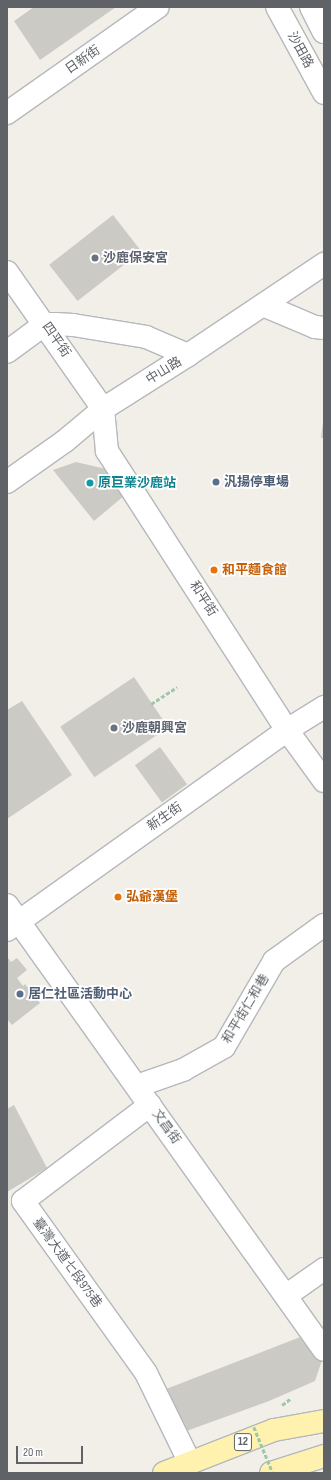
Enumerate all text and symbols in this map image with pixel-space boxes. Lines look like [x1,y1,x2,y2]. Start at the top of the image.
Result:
street label: 沙田路 [284,29,316,71]
street label: 日新街 [63,42,103,78]
place label: 沙鹿保安宮 [103,250,168,266]
marker: 沙鹿保安宮 [90,253,100,263]
street label: 四平街 [38,320,74,360]
street label: 中山路 [143,354,185,388]
place label: 汎揚停車場 [224,474,289,490]
place label: 原巨業沙鹿站 [98,475,176,491]
marker: 汎揚停車場 [211,477,221,487]
marker: 原巨業沙鹿站 [85,478,95,488]
place label: 和平麵食館 [222,562,287,578]
marker: 和平麵食館 [209,565,219,575]
street label: 和平街 [186,578,220,620]
place label: 沙鹿朝興宮 [122,720,187,736]
marker: 沙鹿朝興宮 [109,723,119,733]
street label: 新生街 [145,799,185,835]
place label: 弘爺漢堡 [126,889,178,905]
marker: 弘爺漢堡 [113,892,123,902]
street label: 和平街仁和巷 [219,972,273,1046]
place label: 居仁社區活動中心 [28,986,132,1002]
marker: 居仁社區活動中心 [15,989,25,999]
street label: 文昌街 [148,1107,184,1147]
street label: 臺灣大道七段975巷 [29,1215,105,1311]
road number: 12 [233,1432,253,1452]
scale bar [18,1438,85,1464]
text: 20 m [23,1445,43,1460]

